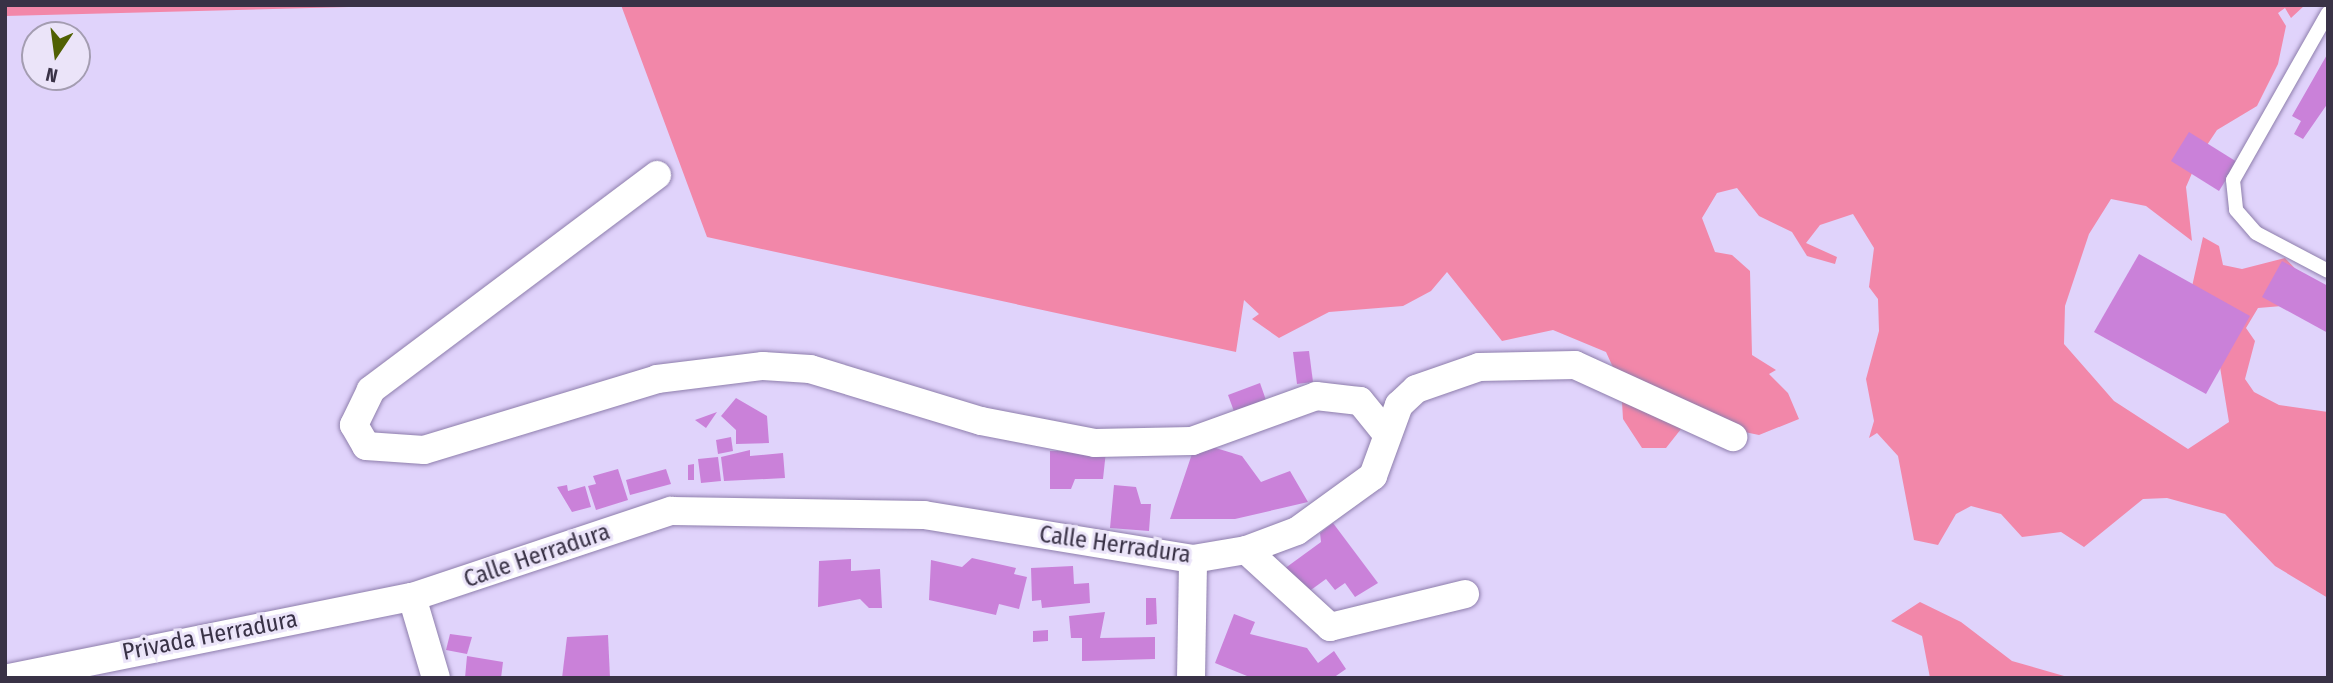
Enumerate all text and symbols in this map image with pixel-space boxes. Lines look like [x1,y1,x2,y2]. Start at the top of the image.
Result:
north arrow [21,21,91,91]
text: N [43,63,60,87]
street label: Calle Herradura [460,518,614,594]
street label: Calle Herradura [1037,520,1193,570]
street label: Privada Herradura [120,605,300,667]

